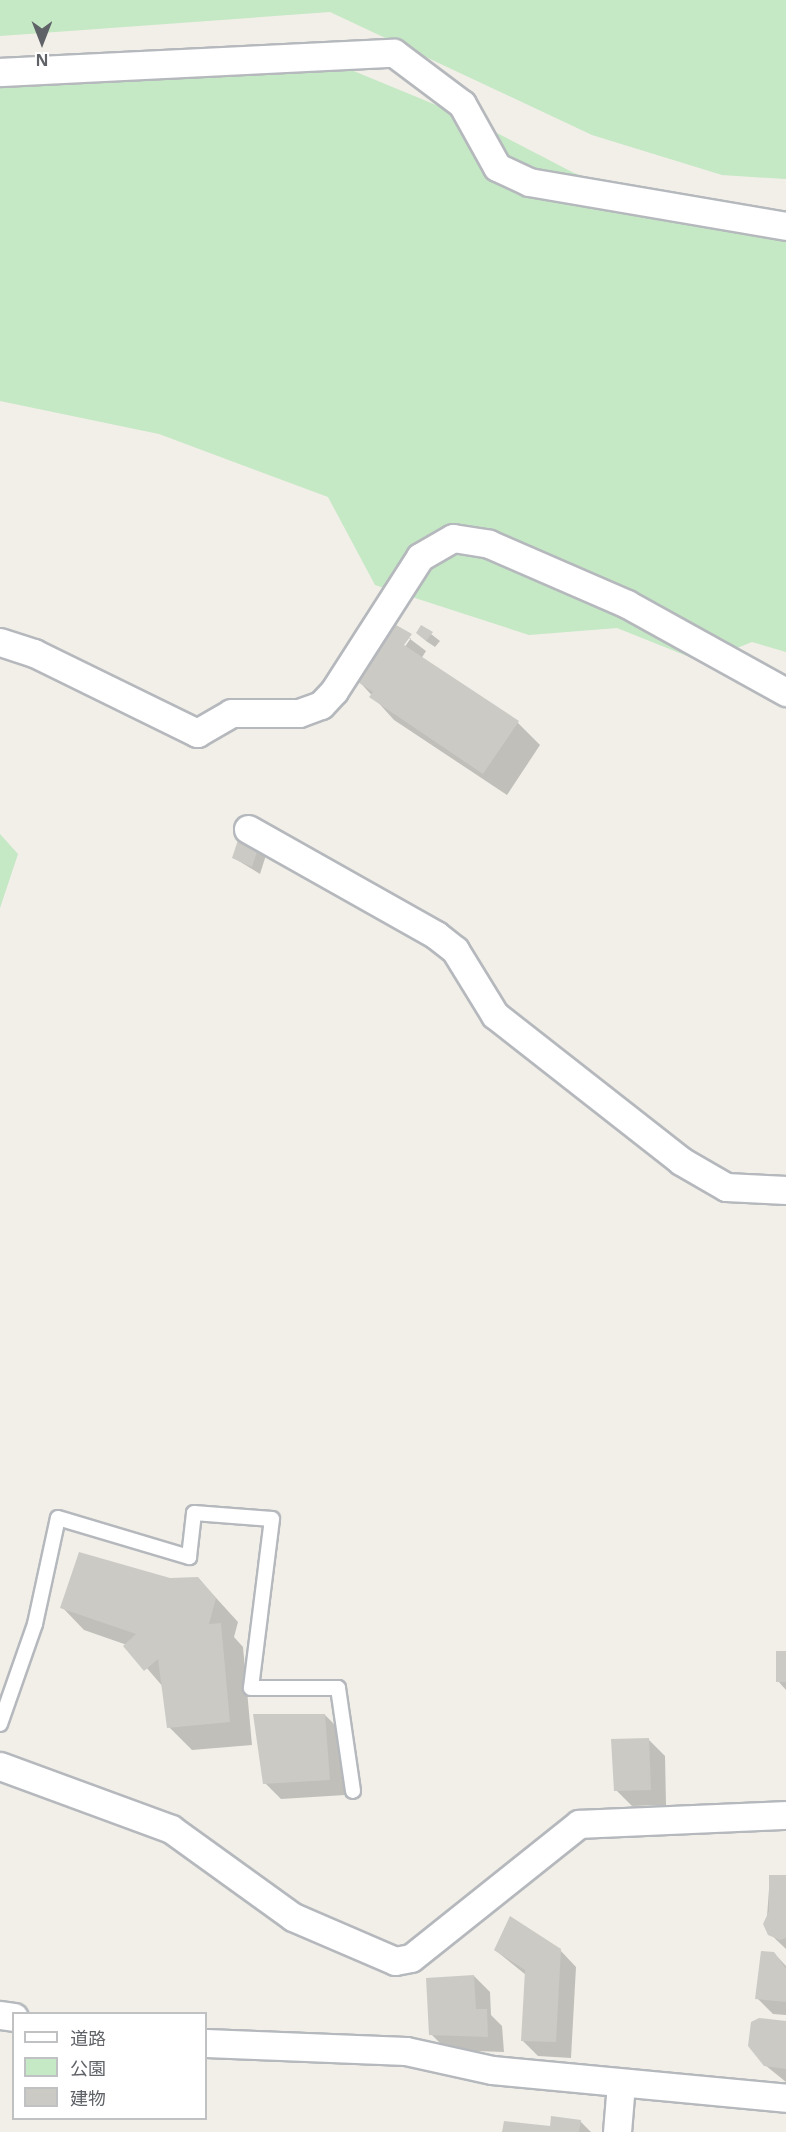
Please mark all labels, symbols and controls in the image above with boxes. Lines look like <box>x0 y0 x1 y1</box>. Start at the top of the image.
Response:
north arrow <box>12 12 72 72</box>
text: N <box>36 49 49 71</box>
legend <box>12 2012 207 2120</box>
text: 道路 <box>70 2026 106 2050</box>
text: 公園 <box>70 2056 106 2080</box>
text: 建物 <box>70 2086 106 2110</box>

